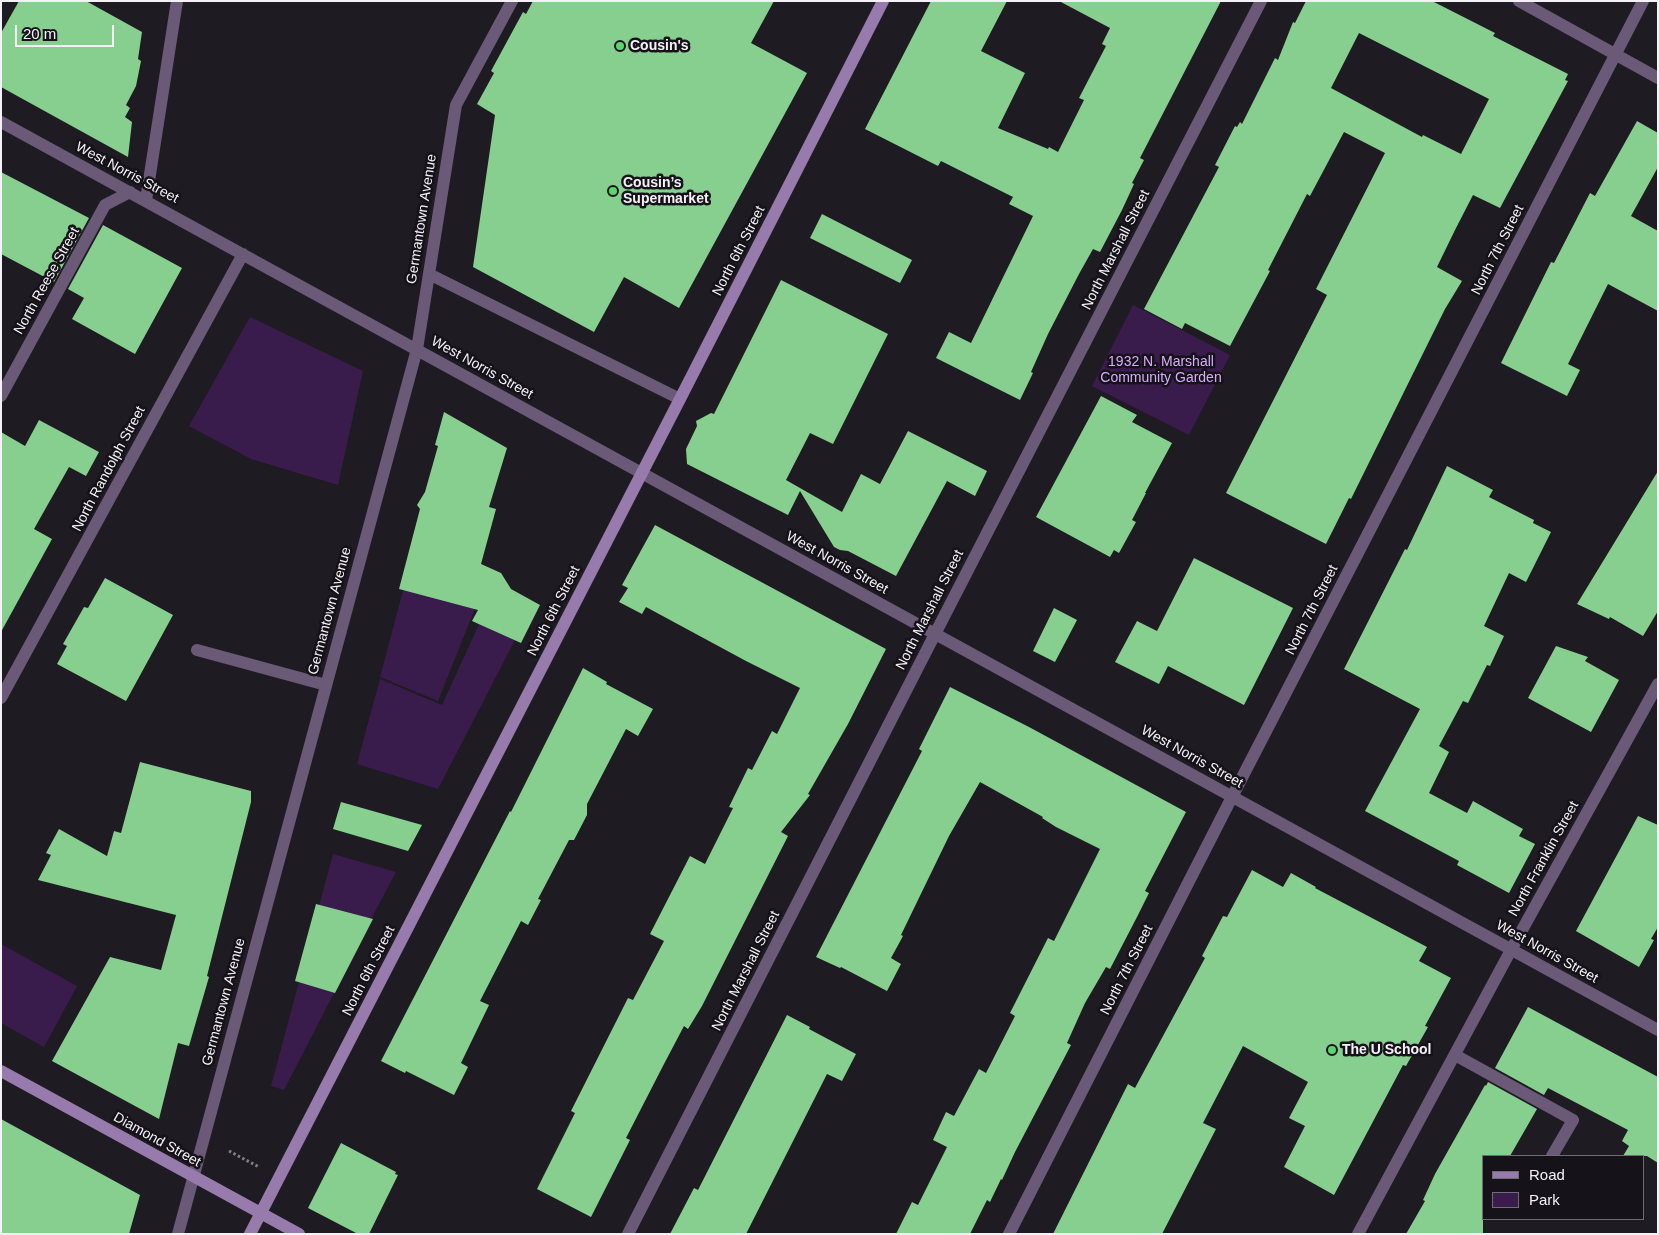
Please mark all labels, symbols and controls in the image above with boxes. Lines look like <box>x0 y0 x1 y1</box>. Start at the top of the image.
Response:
scale bar <box>18 15 116 47</box>
text: 20 m <box>23 25 56 42</box>
place label: Cousin's <box>630 38 689 54</box>
marker: Cousin's <box>614 40 626 52</box>
street label: West Norris Street <box>73 139 181 207</box>
street label: Germantown Avenue <box>403 153 441 285</box>
place label: Cousin’s Supermarket <box>623 175 709 208</box>
marker: Cousin’s Supermarket <box>607 185 619 197</box>
street label: North Marshall Street <box>1078 187 1154 313</box>
street label: North 7th Street <box>1468 202 1528 298</box>
street label: North 6th Street <box>709 203 769 299</box>
street label: North Reese Street <box>11 225 83 337</box>
street label: West Norris Street <box>428 333 536 403</box>
park label: 1932 N. Marshall Community Garden <box>1100 354 1222 387</box>
street label: North Randolph Street <box>69 404 149 534</box>
street label: West Norris Street <box>783 528 891 598</box>
street label: Germantown Avenue <box>305 545 355 677</box>
street label: North Marshall Street <box>892 547 968 673</box>
street label: North 7th Street <box>1282 562 1342 658</box>
street label: North 6th Street <box>524 563 584 659</box>
street label: West Norris Street <box>1138 722 1246 792</box>
street label: North Franklin Street <box>1505 798 1583 920</box>
street label: North Marshall Street <box>708 908 784 1034</box>
street label: West Norris Street <box>1493 917 1601 987</box>
street label: North 7th Street <box>1097 922 1157 1018</box>
street label: North 6th Street <box>339 923 399 1019</box>
street label: Germantown Avenue <box>199 936 249 1068</box>
place label: The U School <box>1342 1042 1431 1058</box>
marker: The U School <box>1326 1044 1338 1056</box>
street label: Diamond Street <box>110 1109 204 1171</box>
legend <box>1482 1155 1644 1220</box>
text: Road <box>1529 1166 1565 1183</box>
text: Park <box>1529 1191 1560 1208</box>

